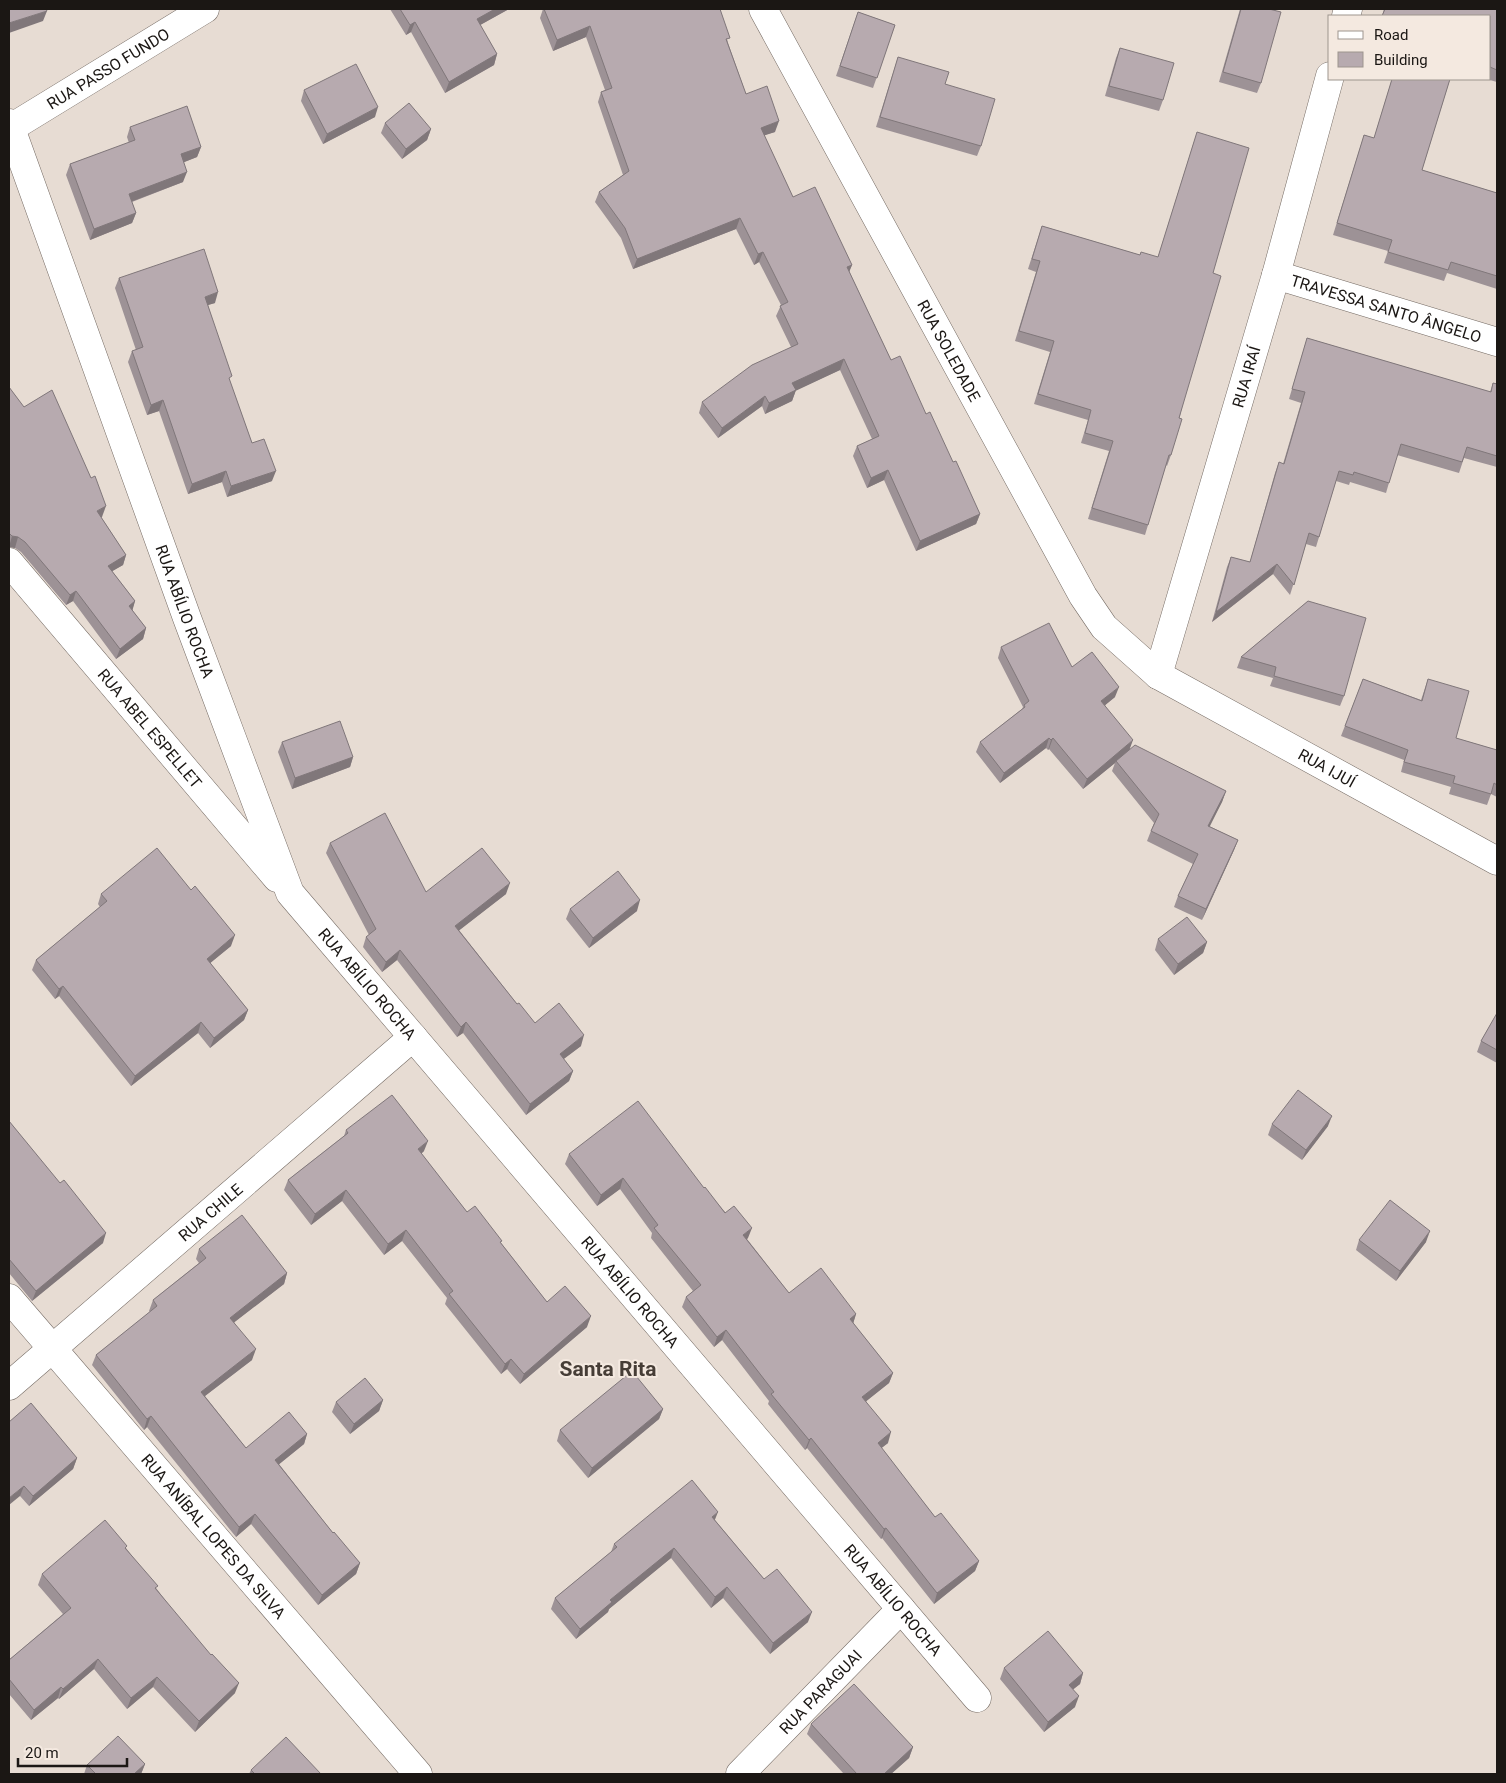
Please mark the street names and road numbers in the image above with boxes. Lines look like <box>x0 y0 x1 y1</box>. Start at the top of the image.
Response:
street label: RUA PASSO FUNDO <box>44 24 173 114</box>
street label: TRAVESSA SANTO ÂNGELO <box>1288 271 1484 347</box>
street label: RUA SOLEDADE <box>913 297 984 405</box>
street label: RUA IRAÍ <box>1228 343 1265 410</box>
street label: RUA ABÍLIO ROCHA <box>151 542 218 681</box>
street label: RUA ABEL ESPELLET <box>94 665 206 792</box>
street label: RUA IJUÍ <box>1295 745 1359 792</box>
street label: RUA ABÍLIO ROCHA <box>314 924 420 1044</box>
street label: RUA CHILE <box>175 1180 246 1245</box>
street label: RUA ABÍLIO ROCHA <box>577 1233 683 1352</box>
street label: RUA ANÍBAL LOPES DA SILVA <box>137 1450 290 1623</box>
street label: RUA ABÍLIO ROCHA <box>840 1541 946 1660</box>
street label: RUA PARAGUAI <box>775 1646 866 1738</box>

